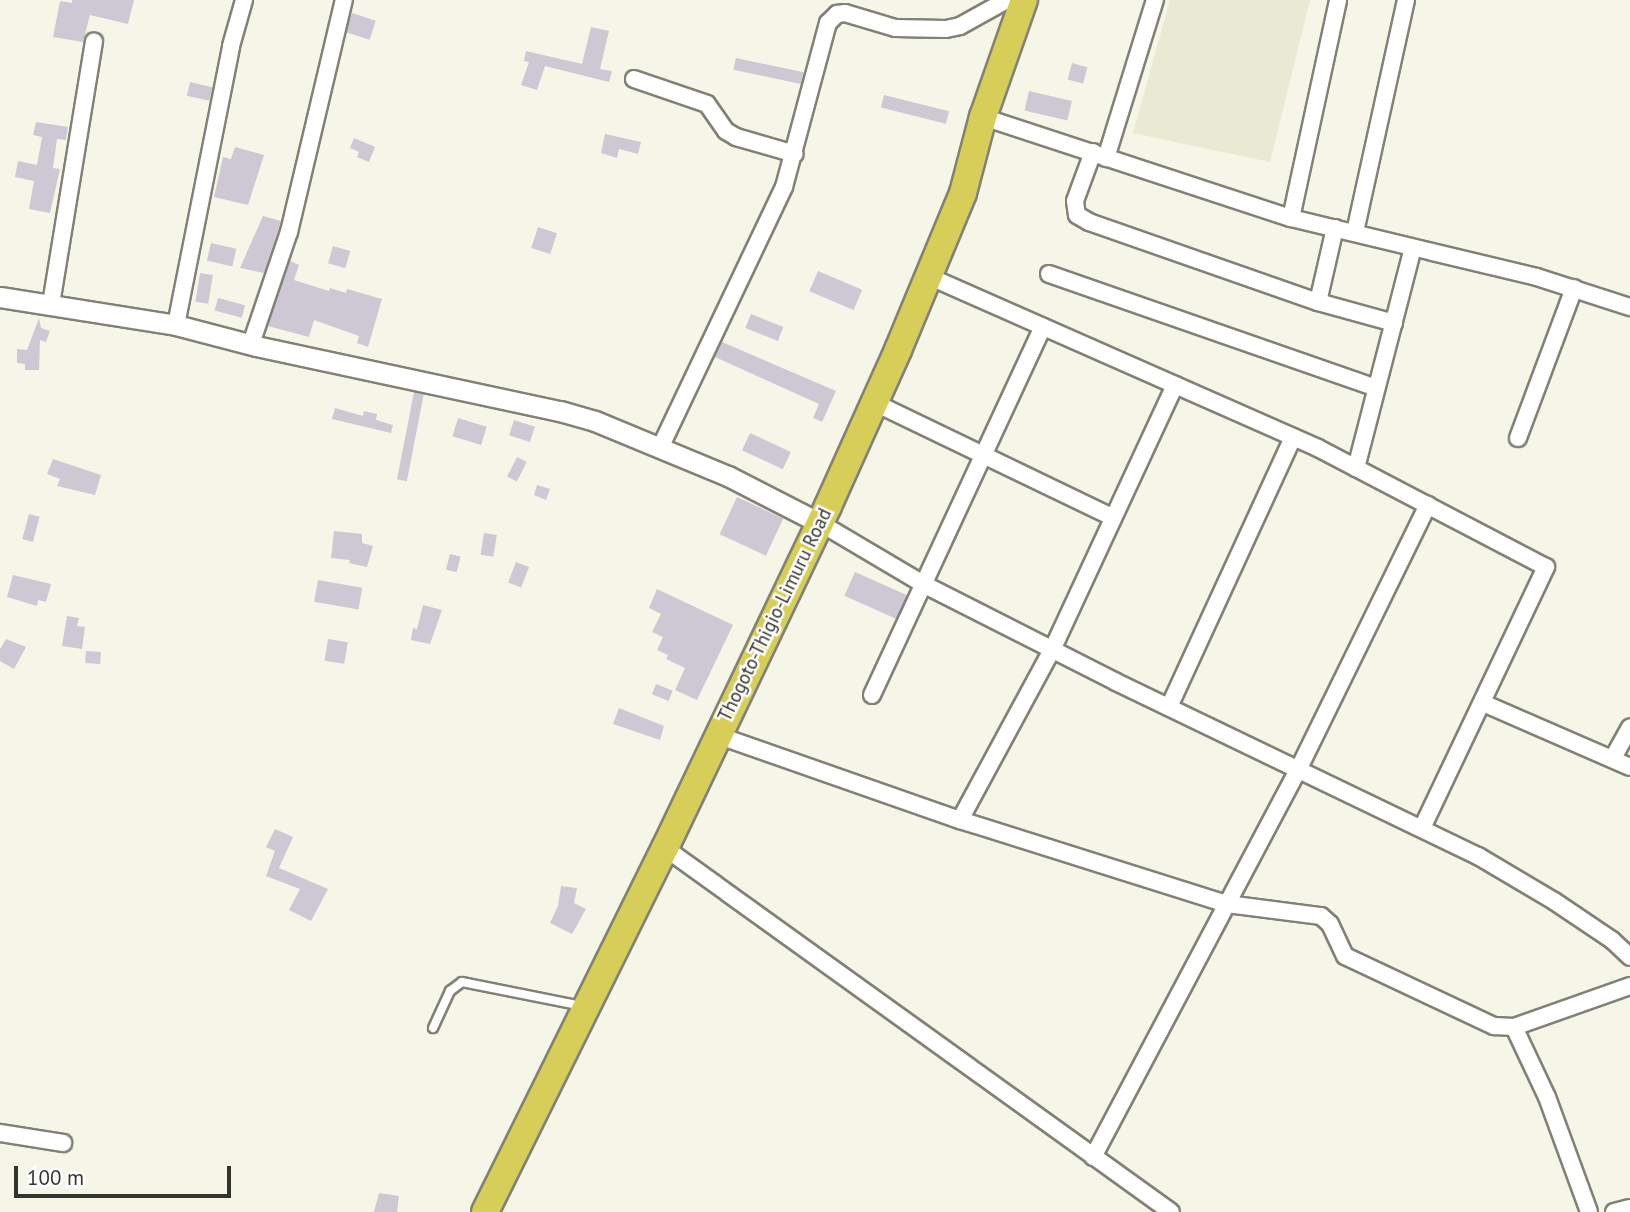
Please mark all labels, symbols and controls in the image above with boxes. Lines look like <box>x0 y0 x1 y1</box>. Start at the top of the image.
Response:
street label: Thogoto-Thigio-Limuru Road <box>713 505 837 725</box>
scale bar <box>18 1152 234 1196</box>
text: 100 m <box>27 1164 84 1191</box>

